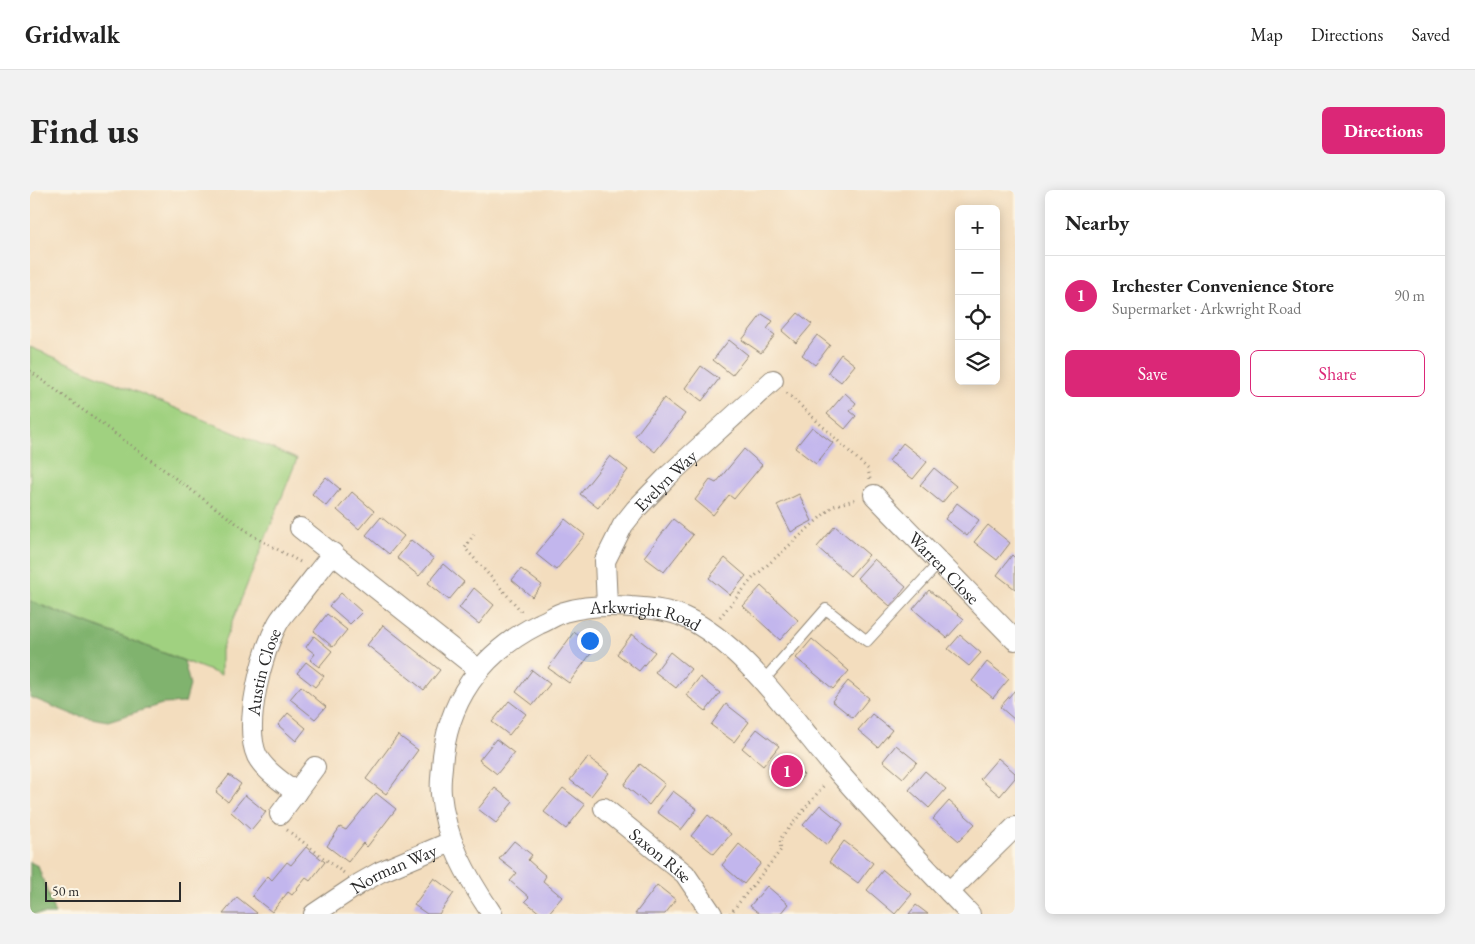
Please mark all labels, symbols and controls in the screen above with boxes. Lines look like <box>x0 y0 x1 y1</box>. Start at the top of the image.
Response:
text: Gridwalk <box>25 19 120 50</box>
text: Map <box>1251 23 1283 46</box>
text: Directions <box>1311 23 1383 46</box>
text: Saved <box>1411 23 1450 46</box>
button: Directions <box>1322 107 1445 154</box>
text: Find us <box>30 108 139 153</box>
map controls <box>955 205 1000 385</box>
button: + <box>955 205 1000 250</box>
text: Nearby <box>1065 209 1129 236</box>
button: − <box>955 250 1000 295</box>
text: Irchester Convenience Store <box>1112 273 1334 298</box>
text: 1 <box>1077 285 1085 306</box>
text: 90 m <box>1394 285 1425 306</box>
button: locate <box>955 295 1000 340</box>
text: Supermarket · Arkwright Road <box>1112 298 1301 319</box>
button: layers <box>955 340 1000 385</box>
button: Save <box>1065 350 1240 397</box>
button: Share <box>1250 350 1425 397</box>
street label: Evelyn Way <box>629 444 701 516</box>
street label: Warren Close <box>904 526 985 609</box>
street label: Arkwright Road <box>588 595 706 636</box>
street label: Austin Close <box>241 624 285 718</box>
your location <box>577 628 603 654</box>
pin: 1 <box>771 752 803 790</box>
street label: Saxon Rise <box>625 822 698 886</box>
street label: Norman Way <box>345 838 440 898</box>
scale bar <box>45 879 181 902</box>
text: 50 m <box>52 882 79 900</box>

